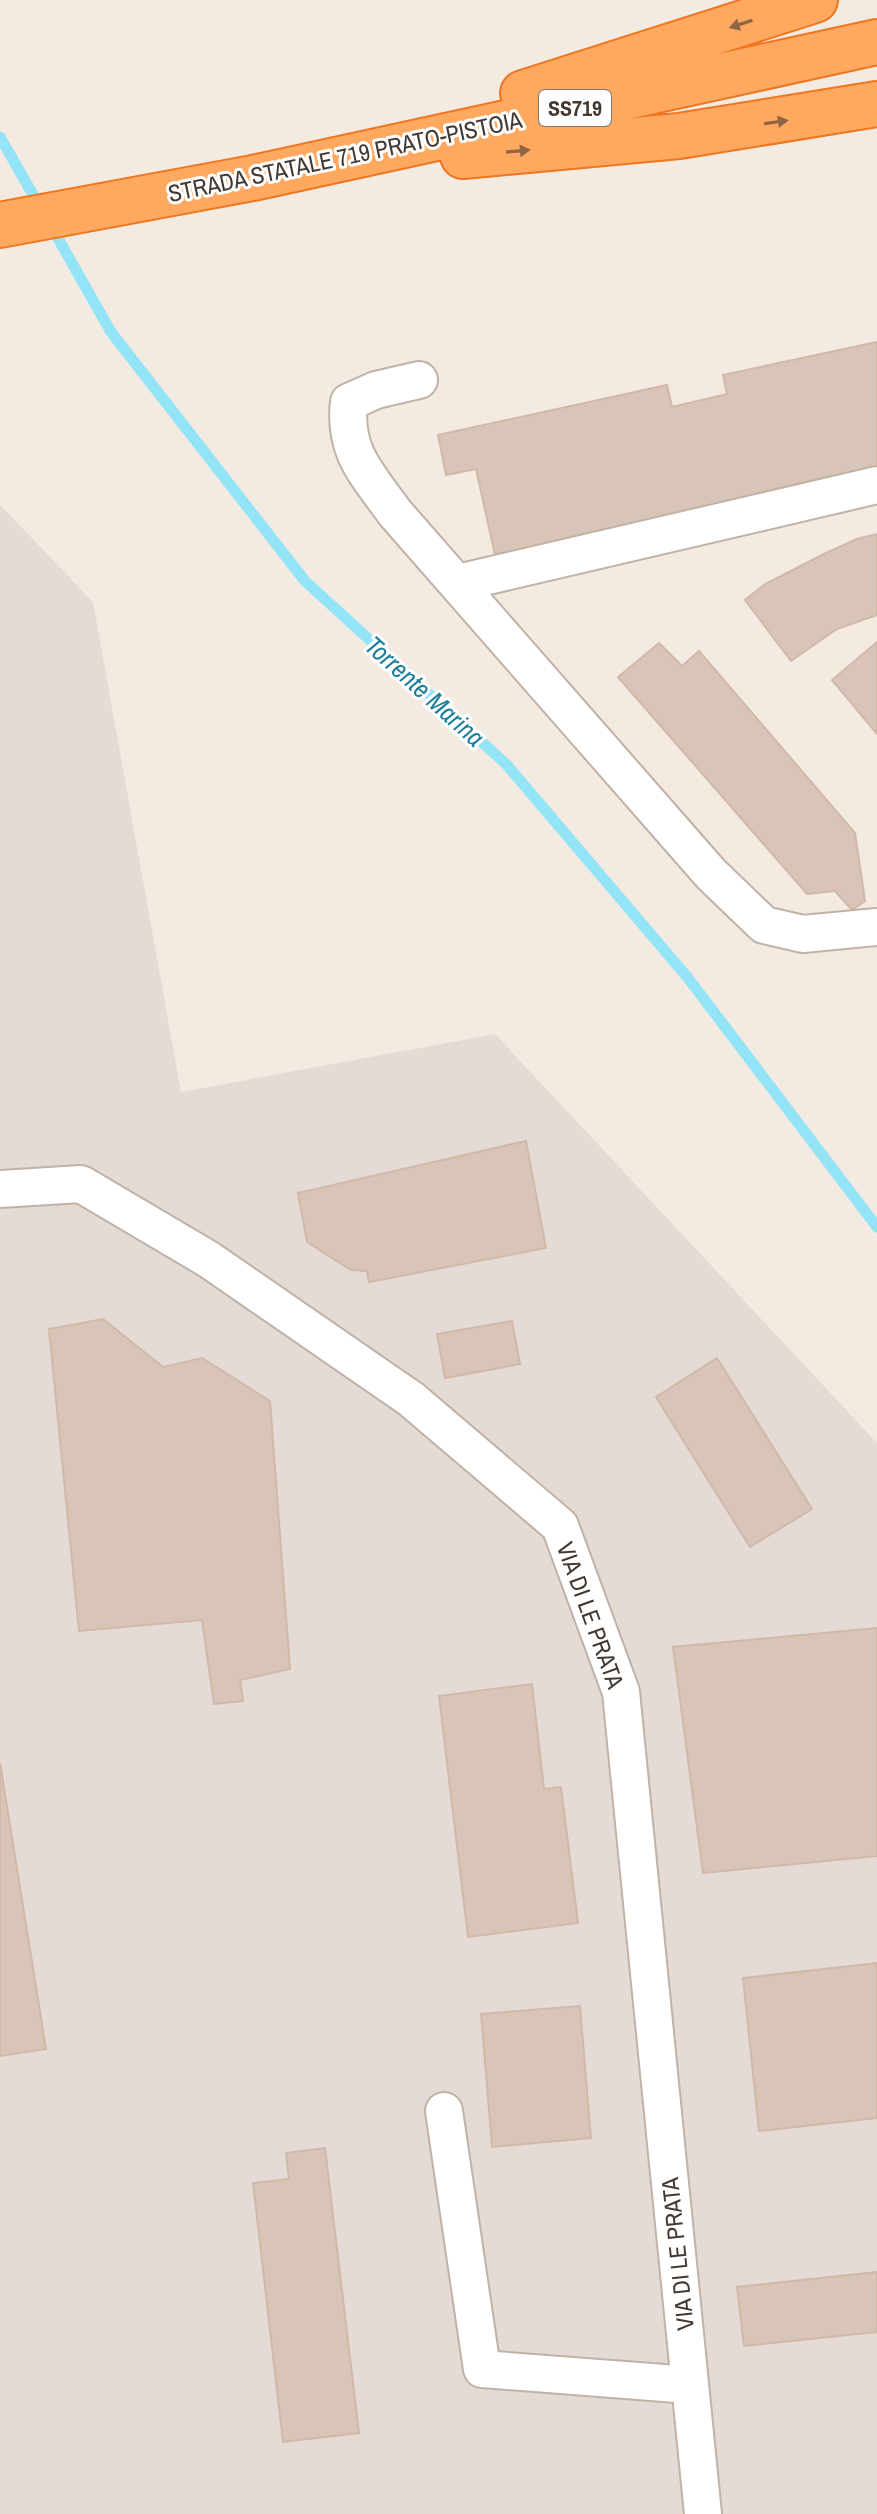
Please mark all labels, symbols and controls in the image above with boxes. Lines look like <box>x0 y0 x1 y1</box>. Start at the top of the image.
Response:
one-way arrow <box>728 18 752 30</box>
road number: SS719 <box>539 90 611 126</box>
street label: STRADA STATALE 719 PRATO-PISTOIA <box>165 103 526 209</box>
one-way arrow <box>764 115 789 128</box>
one-way arrow <box>506 144 531 157</box>
water label: Torrente Marina <box>358 628 493 754</box>
street label: VIA DI LE PRATA <box>550 1537 633 1693</box>
street label: VIA DI LE PRATA <box>653 2175 701 2332</box>

